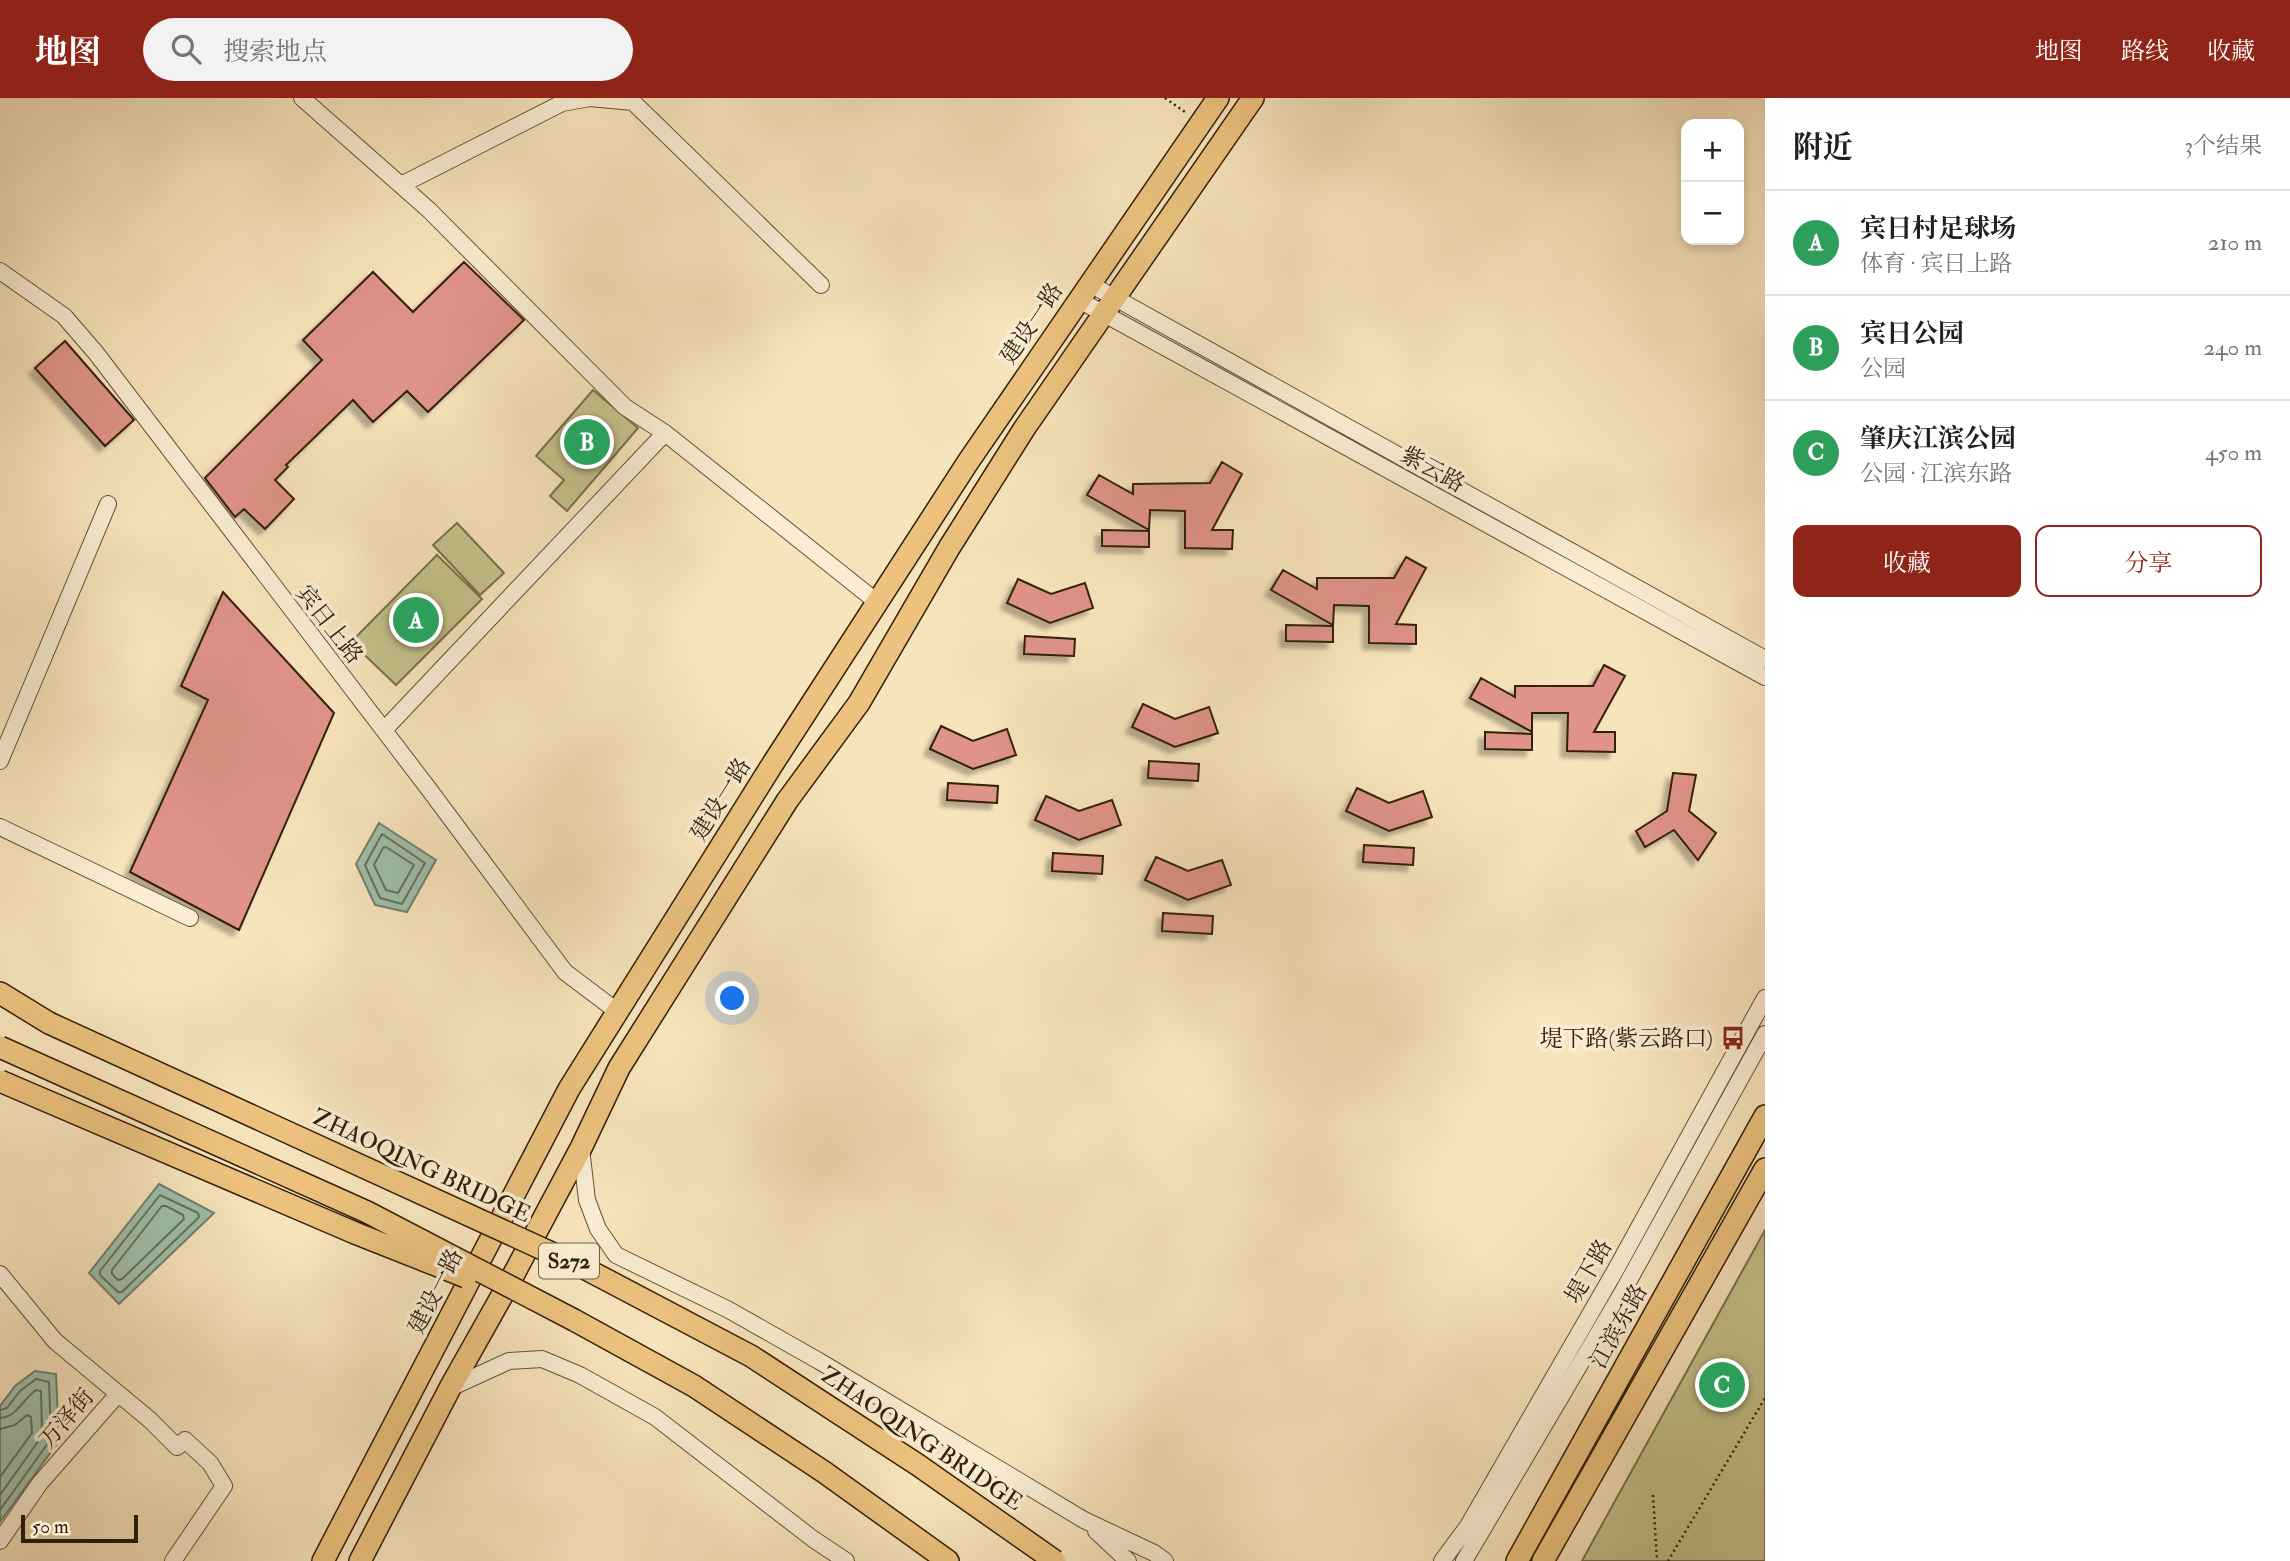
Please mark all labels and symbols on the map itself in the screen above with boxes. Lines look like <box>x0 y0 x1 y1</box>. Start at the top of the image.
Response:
street label: 建设一路 <box>994 277 1069 370</box>
pin: B <box>564 416 610 468</box>
street label: 紫云路 <box>1396 440 1470 499</box>
street label: 宾日上路 <box>290 579 369 669</box>
pin: A <box>393 594 439 646</box>
street label: 建设一路 <box>684 753 757 846</box>
your location <box>715 981 749 1015</box>
place label: 堤下路(紫云路口) <box>1539 1024 1713 1053</box>
bus stop icon: 堤下路(紫云路口) <box>1719 1024 1747 1052</box>
street label: ZHAOQING BRIDGE <box>308 1102 535 1229</box>
street label: 堤下路 <box>1559 1234 1618 1308</box>
street label: 建设一路 <box>402 1244 469 1339</box>
road number: S272 <box>539 1244 599 1278</box>
street label: 江滨东路 <box>1583 1279 1653 1374</box>
pin: C <box>1699 1359 1745 1411</box>
street label: ZHAOQING BRIDGE <box>815 1360 1028 1517</box>
street label: 万泽街 <box>33 1383 100 1454</box>
scale bar <box>21 1512 138 1544</box>

